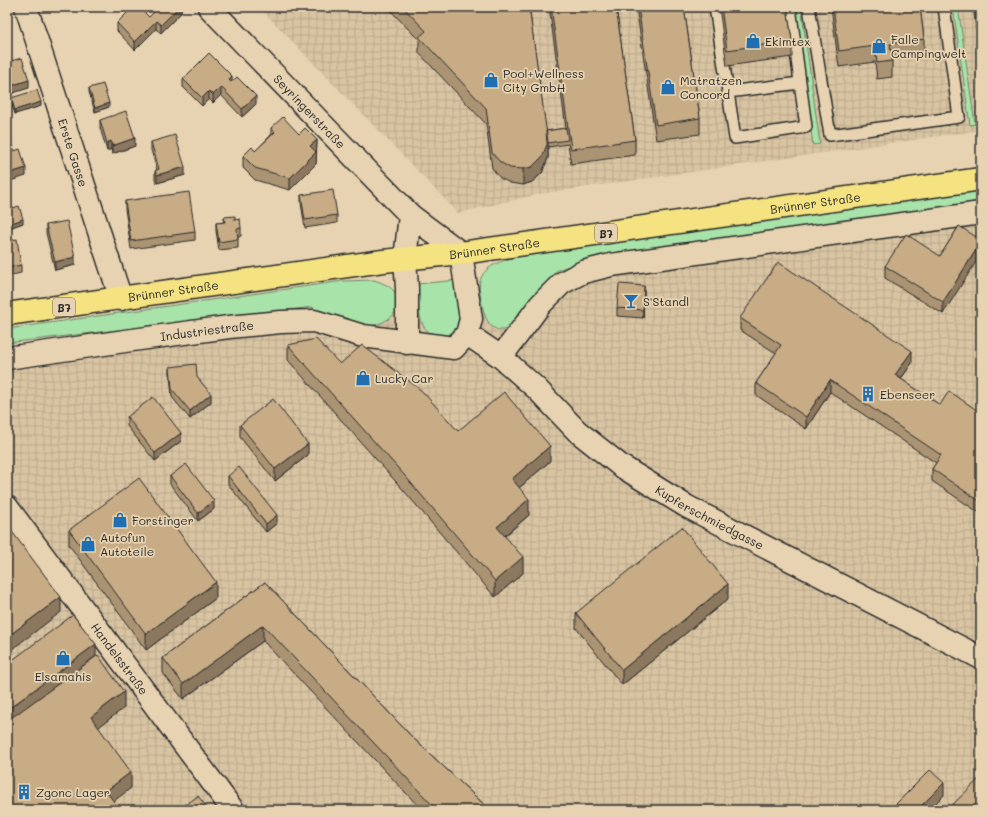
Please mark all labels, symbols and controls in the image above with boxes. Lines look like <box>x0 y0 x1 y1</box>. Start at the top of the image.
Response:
place label: Falle Campingwelt <box>891 31 966 61</box>
shop icon: Ekimtex <box>744 32 762 50</box>
place label: Ekimtex <box>765 33 810 49</box>
shop icon: Falle Campingwelt <box>870 37 888 55</box>
place label: Pool+Wellness City GmbH <box>503 65 584 95</box>
street label: Seyringerstraße <box>270 71 349 152</box>
shop icon: Pool+Wellness City GmbH <box>482 71 500 89</box>
place label: Matratzen Concord <box>680 72 742 102</box>
shop icon: Matratzen Concord <box>659 78 677 96</box>
street label: Erste Gasse <box>55 116 92 189</box>
street label: Brünner Straße <box>769 188 862 217</box>
road number: B7 <box>595 224 617 242</box>
street label: Brünner Straße <box>448 234 541 262</box>
street label: Brünner Straße <box>127 276 220 305</box>
bar icon: S'Standl <box>622 292 640 310</box>
place label: S'Standl <box>643 293 689 309</box>
road number: B7 <box>53 298 75 316</box>
street label: Industriestraße <box>159 317 255 344</box>
shop icon: Lucky Car <box>354 369 372 387</box>
place label: Lucky Car <box>375 370 433 386</box>
building icon: Ebenseer <box>859 385 877 403</box>
place label: Ebenseer <box>880 386 935 402</box>
street label: Kupferschmiedgasse <box>653 481 767 553</box>
shop icon: Forstinger <box>111 511 129 529</box>
place label: Forstinger <box>132 512 194 528</box>
place label: Autofun Autoteile <box>100 529 154 559</box>
shop icon: Autofun Autoteile <box>79 535 97 553</box>
street label: Handelsstraße <box>88 619 152 698</box>
shop icon: Elsamahis <box>54 649 72 667</box>
place label: Elsamahis <box>35 668 91 684</box>
building icon: Zgonc Lager <box>15 783 33 801</box>
place label: Zgonc Lager <box>36 784 110 800</box>

